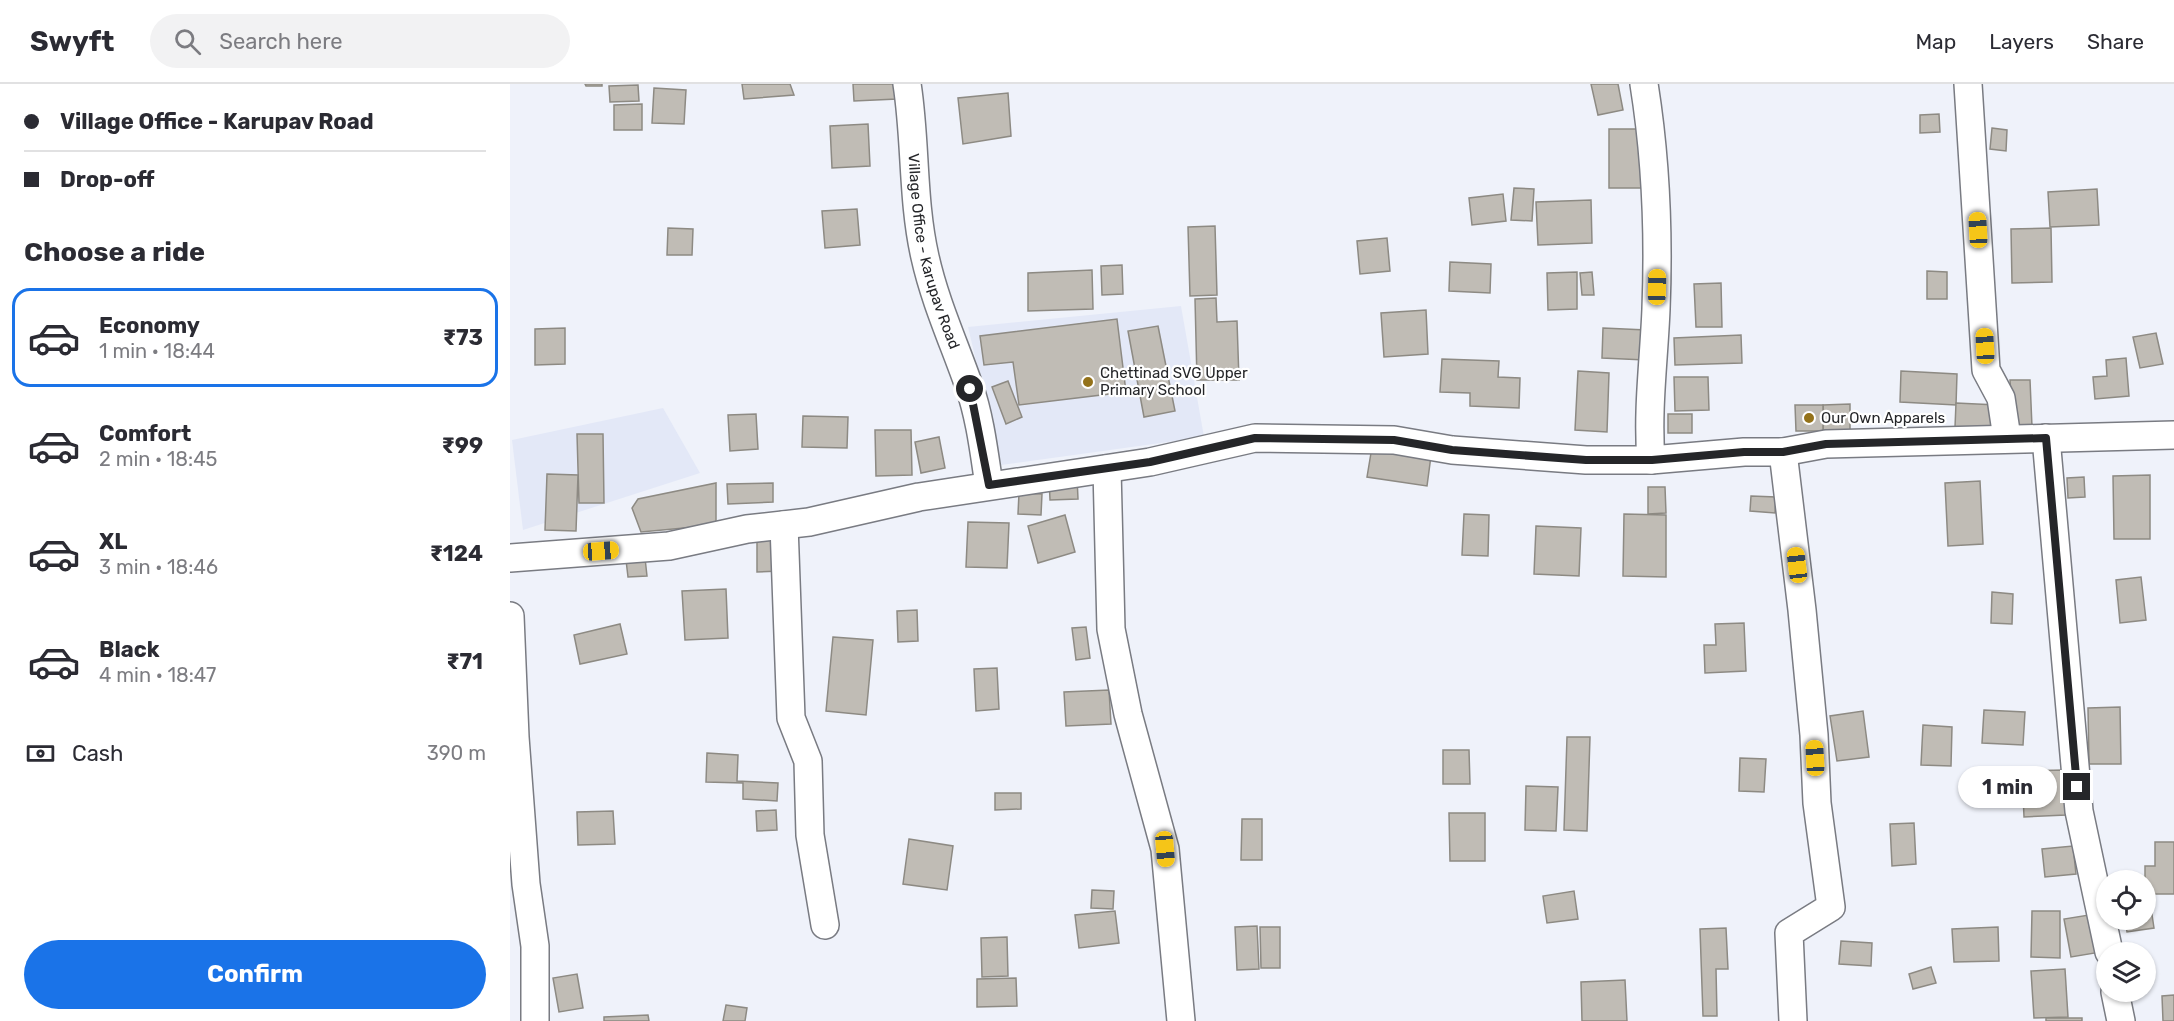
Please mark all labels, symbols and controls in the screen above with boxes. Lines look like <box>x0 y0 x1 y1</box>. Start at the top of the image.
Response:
search box <box>150 14 570 68</box>
text: Swyft <box>30 25 114 58</box>
icon: search <box>171 25 204 58</box>
text: Search here <box>219 28 343 55</box>
text: Map <box>1915 29 1956 54</box>
text: Layers <box>1989 29 2054 54</box>
text: Share <box>2087 29 2144 54</box>
text: Village Office - Karupav Road <box>60 108 374 135</box>
street label: Village Office - Karupav Road <box>905 153 963 352</box>
text: Drop-off <box>60 166 155 193</box>
car <box>1968 212 1988 248</box>
text: Choose a ride <box>24 236 205 268</box>
car <box>1648 269 1666 305</box>
icon: car <box>27 311 81 365</box>
text: Economy <box>99 312 200 339</box>
text: ₹73 <box>443 324 483 351</box>
car <box>1975 328 1995 364</box>
text: 1 min · 18:44 <box>99 339 215 363</box>
place label: Chettinad SVG Upper Primary School <box>1100 364 1248 399</box>
route start <box>956 375 983 402</box>
marker: Chettinad SVG Upper Primary School <box>1081 375 1095 389</box>
place label: Our Own Apparels <box>1821 409 1946 427</box>
marker: Our Own Apparels <box>1802 411 1816 425</box>
icon: car <box>27 419 81 473</box>
text: Comfort <box>99 420 191 447</box>
text: ₹99 <box>442 432 483 459</box>
text: 2 min · 18:45 <box>99 447 217 471</box>
icon: car <box>27 527 81 581</box>
text: XL <box>99 528 127 555</box>
text: ₹124 <box>430 540 483 567</box>
car <box>582 541 620 561</box>
car <box>1786 546 1808 584</box>
text: 3 min · 18:46 <box>99 555 218 579</box>
icon: car <box>27 635 81 689</box>
text: Black <box>99 636 160 663</box>
text: ₹71 <box>446 648 483 675</box>
text: 4 min · 18:47 <box>99 663 216 687</box>
icon: cash <box>24 737 57 770</box>
text: Cash <box>72 740 123 767</box>
car <box>1805 740 1825 776</box>
text: 390 m <box>427 741 486 765</box>
callout: 1 min <box>1957 766 2056 808</box>
route end <box>2063 773 2090 800</box>
text: 1 min <box>1982 775 2033 799</box>
car <box>1154 830 1176 868</box>
map controls <box>2096 870 2156 1002</box>
button: locate <box>2096 870 2156 930</box>
button: Confirm <box>24 940 486 1009</box>
button: layers <box>2096 942 2156 1002</box>

